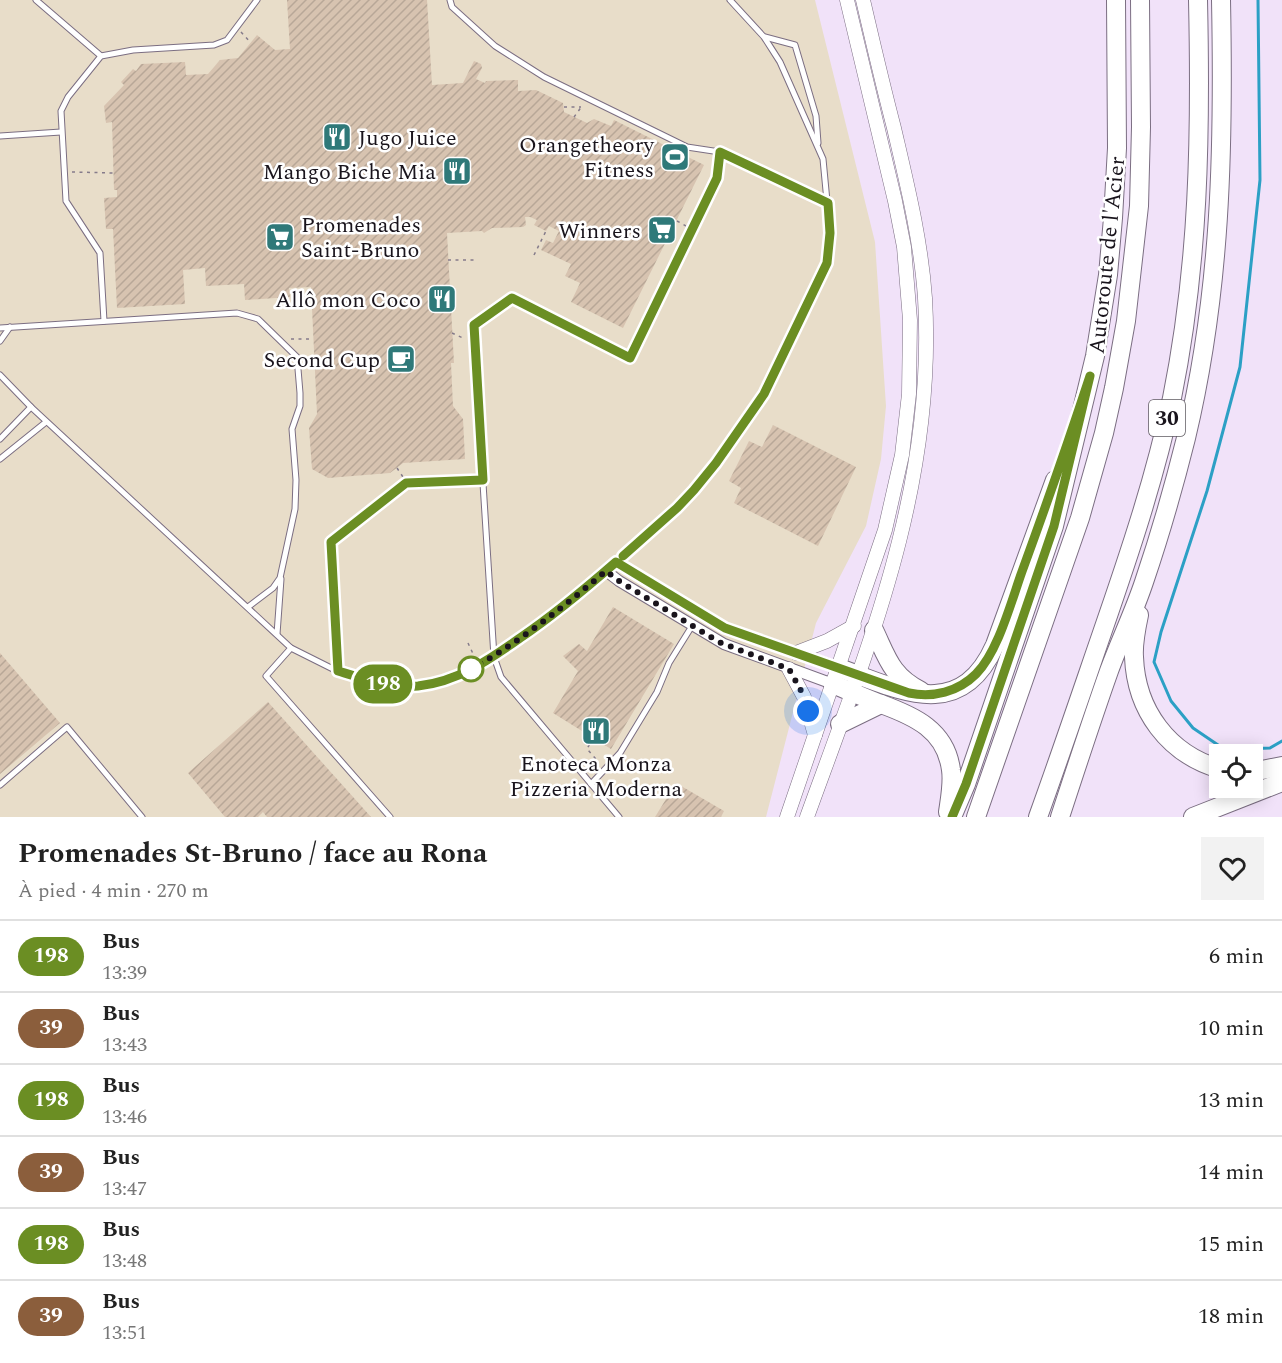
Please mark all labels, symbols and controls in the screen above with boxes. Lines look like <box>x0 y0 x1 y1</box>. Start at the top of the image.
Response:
restaurant icon: Jugo Juice <box>321 121 353 153</box>
place label: Jugo Juice <box>358 122 457 155</box>
place label: Orangetheory Fitness <box>519 129 655 187</box>
sports icon: Orangetheory Fitness <box>659 141 691 173</box>
restaurant icon: Mango Biche Mia <box>441 155 473 187</box>
street label: Autoroute de l'Acier <box>1081 155 1134 355</box>
place label: Mango Biche Mia <box>263 156 436 189</box>
place label: Promenades Saint-Bruno <box>301 209 421 267</box>
supermarket icon: Winners <box>646 214 678 246</box>
place label: Winners <box>558 215 641 248</box>
supermarket icon: Promenades Saint-Bruno <box>264 221 296 253</box>
restaurant icon: Allô mon Coco <box>426 283 458 315</box>
place label: Allô mon Coco <box>275 284 421 317</box>
cafe icon: Second Cup <box>385 343 417 375</box>
place label: Second Cup <box>263 344 380 377</box>
road number: 30 <box>1149 400 1185 436</box>
unlabelled marker <box>458 656 484 682</box>
line badge: 198 <box>348 664 418 704</box>
text: 198 <box>365 668 401 700</box>
your location <box>793 696 823 726</box>
restaurant icon: Enoteca Monza Pizzeria Moderna <box>580 715 612 747</box>
map controls <box>1209 744 1263 798</box>
button: locate <box>1209 744 1263 798</box>
place label: Enoteca Monza Pizzeria Moderna <box>510 748 683 806</box>
text: Promenades St-Bruno / face au Rona <box>18 832 488 875</box>
button: heart <box>1201 837 1264 900</box>
text: À pied · 4 min · 270 m <box>18 876 209 906</box>
text: Bus <box>102 925 140 958</box>
text: 198 <box>33 940 69 972</box>
text: 6 min <box>1209 940 1264 973</box>
text: 13:39 <box>102 958 147 988</box>
text: Bus <box>102 997 140 1030</box>
text: 39 <box>39 1012 63 1044</box>
text: 10 min <box>1198 1012 1264 1045</box>
text: 13:43 <box>102 1030 147 1060</box>
text: Bus <box>102 1069 140 1102</box>
text: 198 <box>33 1084 69 1116</box>
text: 13 min <box>1198 1084 1264 1117</box>
text: 13:46 <box>102 1102 147 1132</box>
text: Bus <box>102 1141 140 1174</box>
text: 39 <box>39 1156 63 1188</box>
text: 14 min <box>1198 1156 1264 1189</box>
text: 13:47 <box>102 1174 147 1204</box>
text: Bus <box>102 1213 140 1246</box>
text: 198 <box>33 1228 69 1260</box>
text: 15 min <box>1198 1228 1264 1261</box>
text: 13:48 <box>102 1246 147 1276</box>
text: Bus <box>102 1285 140 1318</box>
text: 39 <box>39 1300 63 1332</box>
text: 18 min <box>1198 1300 1264 1333</box>
text: 13:51 <box>102 1318 147 1348</box>

